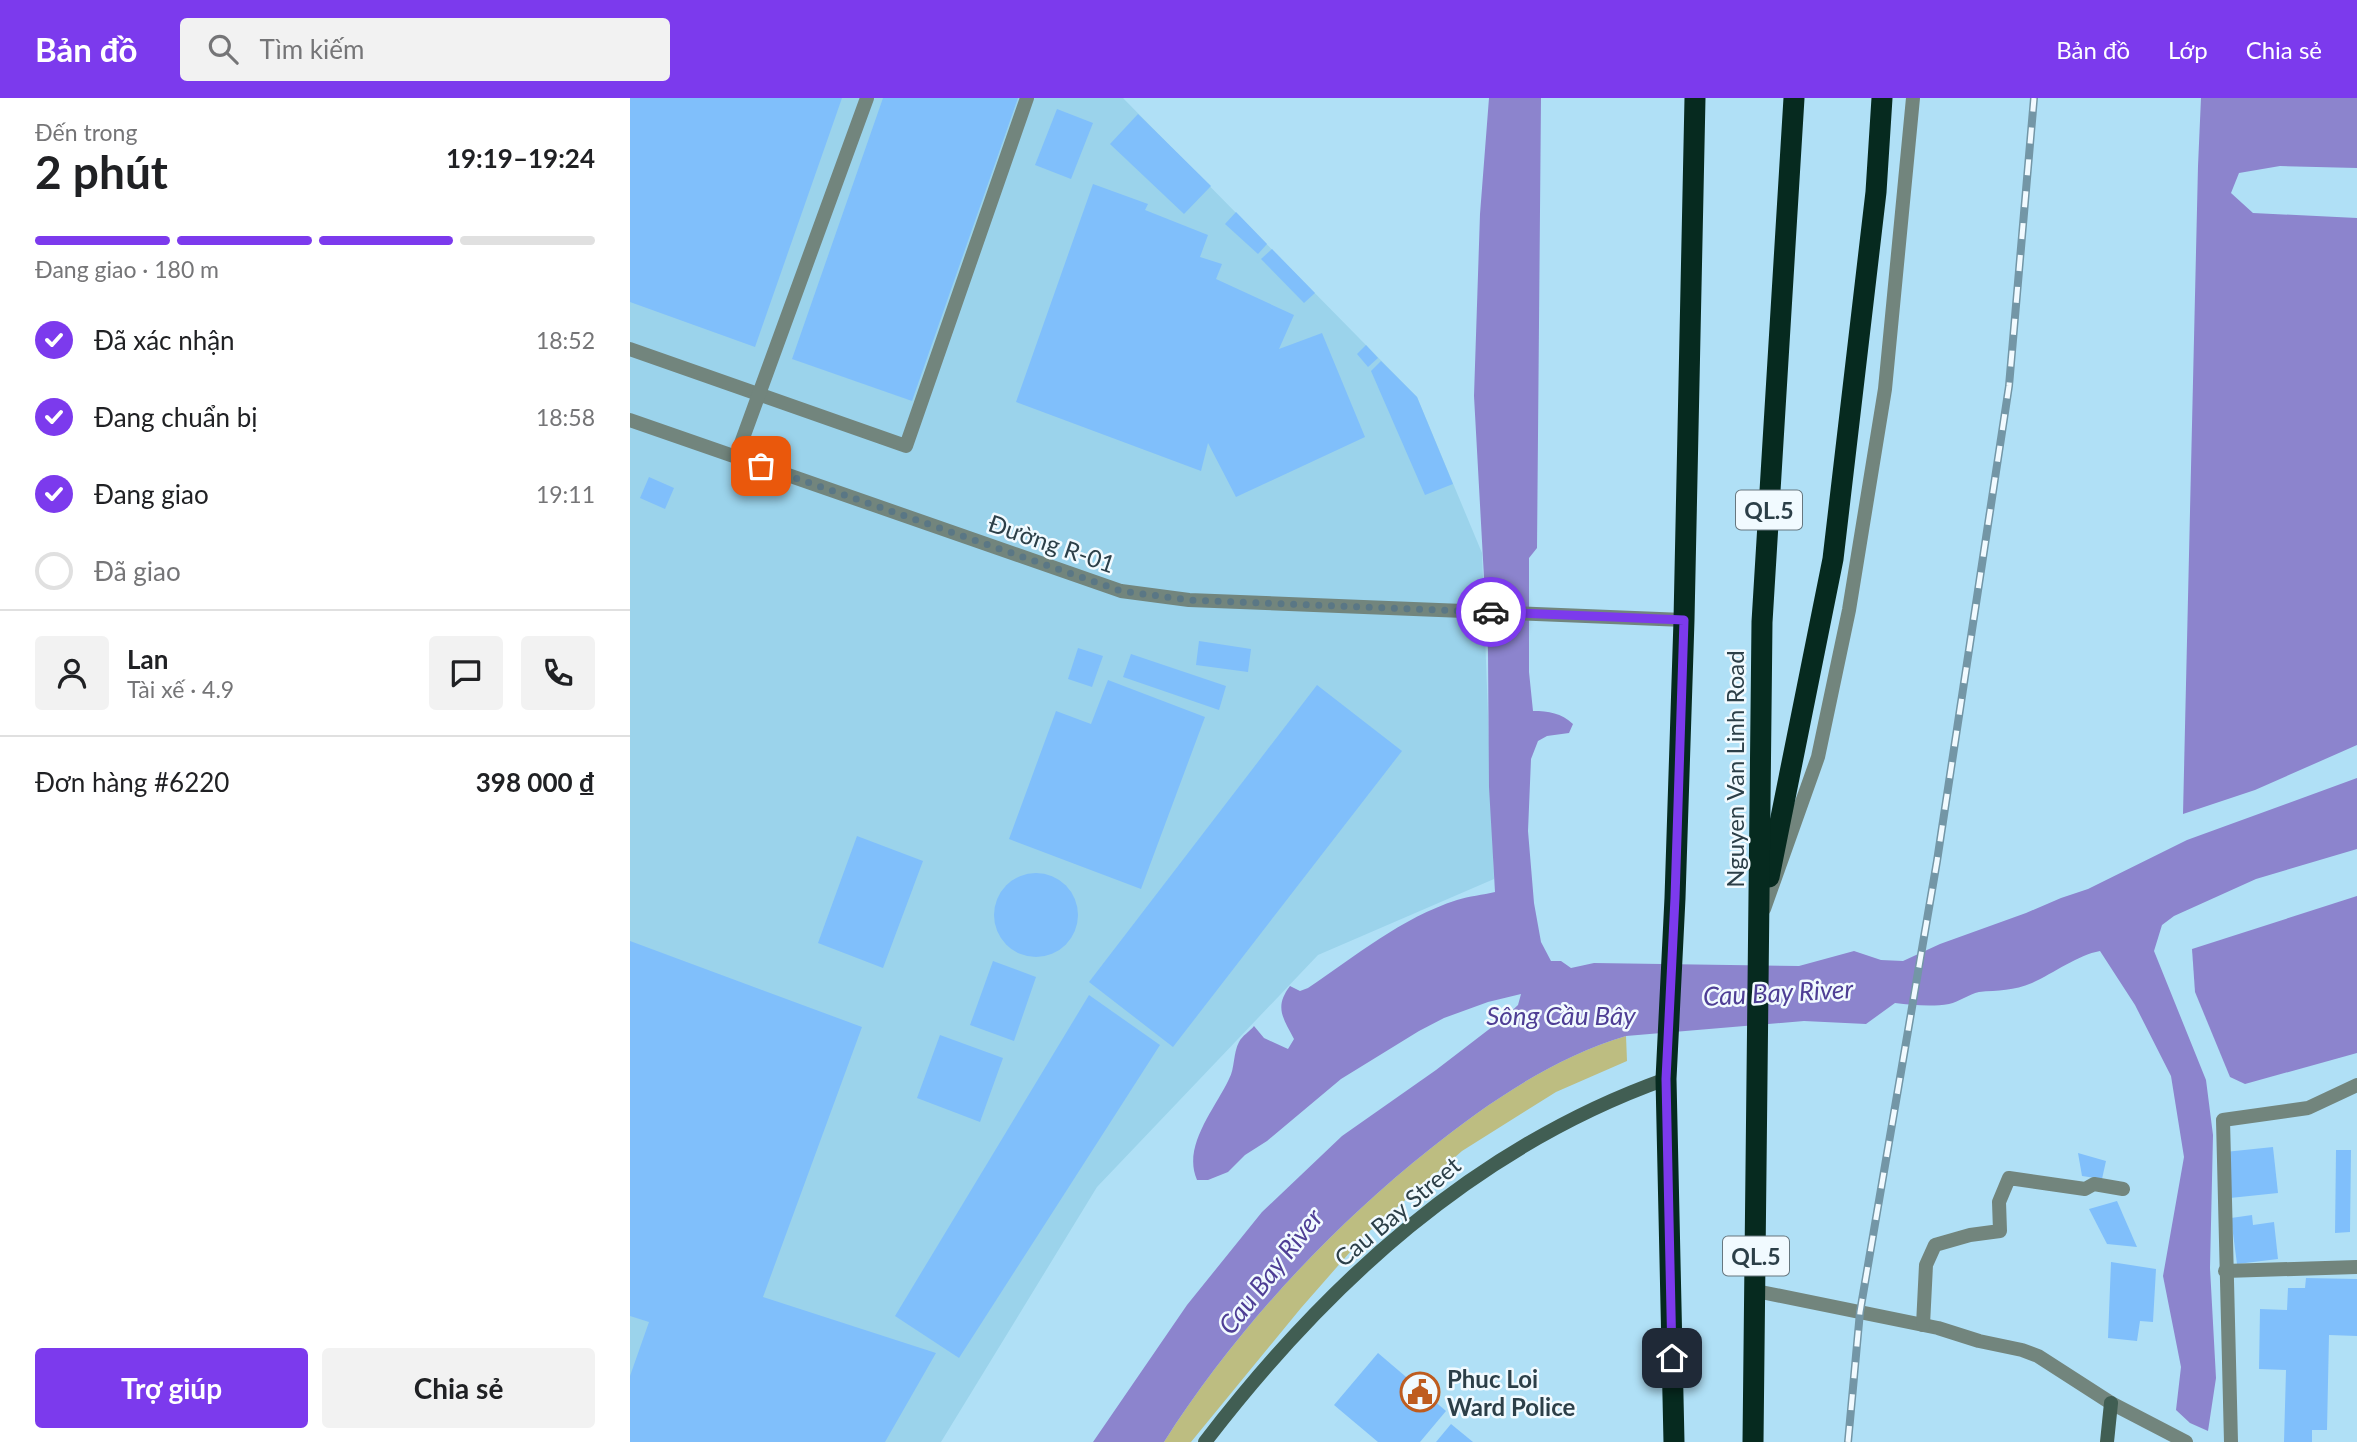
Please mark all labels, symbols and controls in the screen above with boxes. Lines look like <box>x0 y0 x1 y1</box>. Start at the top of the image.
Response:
search box <box>180 18 670 81</box>
text: Bản đồ <box>35 29 138 69</box>
icon: search <box>204 30 242 68</box>
text: Tìm kiếm <box>260 33 364 65</box>
text: Bản đồ <box>2056 35 2130 64</box>
text: Lớp <box>2168 35 2208 64</box>
text: Chia sẻ <box>2246 35 2322 64</box>
text: Đến trong <box>35 118 137 146</box>
text: 19:19–19:24 <box>446 142 595 174</box>
text: 2 phút <box>35 144 168 199</box>
text: Đang giao · 180 m <box>35 255 219 283</box>
icon: check <box>35 321 73 359</box>
text: Đã xác nhận <box>94 324 235 356</box>
text: 18:52 <box>536 326 595 354</box>
icon: check <box>35 398 73 436</box>
text: Đang chuẩn bị <box>94 401 258 433</box>
text: 18:58 <box>536 403 595 431</box>
pin <box>731 436 791 496</box>
icon: bag <box>742 447 780 485</box>
icon: check <box>35 475 73 513</box>
text: Đang giao <box>94 478 209 510</box>
text: 19:11 <box>536 480 595 508</box>
road number: QL.5 <box>1736 490 1802 530</box>
street label: Đường R-01 <box>985 508 1119 578</box>
text: Đã giao <box>94 555 181 587</box>
courier <box>1456 577 1526 647</box>
icon: car <box>1472 593 1510 631</box>
button: person <box>35 636 109 710</box>
button: chat <box>429 636 503 710</box>
button: phone <box>521 636 595 710</box>
text: Lan <box>127 643 168 675</box>
street label: Nguyen Van Linh Road <box>1720 650 1749 888</box>
text: Tài xế · 4.9 <box>127 675 234 703</box>
text: Đơn hàng #6220 <box>35 766 229 798</box>
text: 398 000 ₫ <box>476 766 595 798</box>
water label: Cau Bay River <box>1702 972 1855 1012</box>
water label: Sông Cầu Bây <box>1486 999 1636 1031</box>
street label: Cau Bay Street <box>1328 1150 1466 1272</box>
water label: Cau Bay River <box>1211 1201 1330 1340</box>
road number: QL.5 <box>1723 1236 1789 1275</box>
pin <box>1642 1328 1702 1388</box>
icon: home <box>1653 1339 1691 1377</box>
button: Trợ giúp <box>35 1348 308 1428</box>
button: Chia sẻ <box>322 1348 595 1428</box>
place label: Phuc Loi Ward Police <box>1447 1364 1576 1421</box>
public building icon: Phuc Loi Ward Police <box>1399 1371 1441 1413</box>

